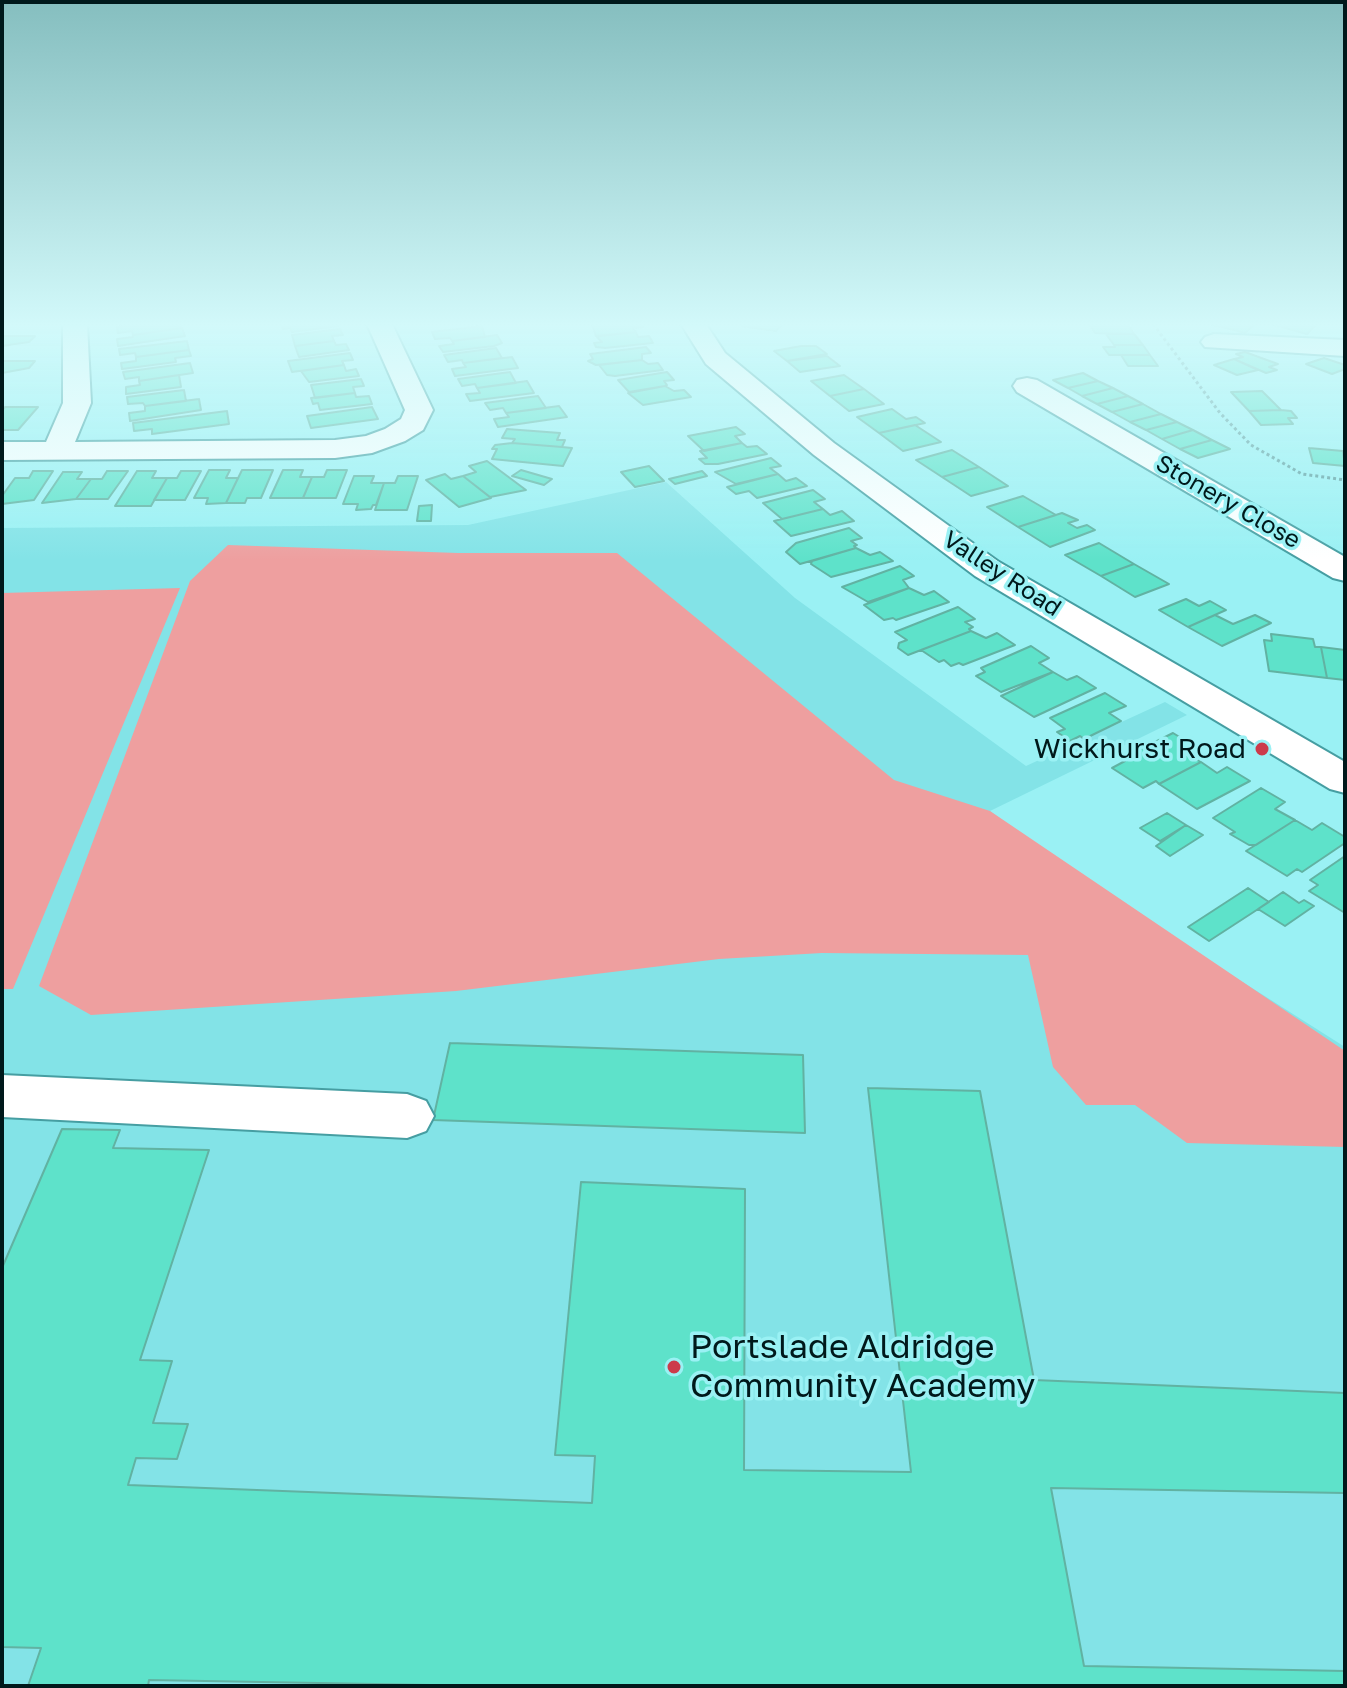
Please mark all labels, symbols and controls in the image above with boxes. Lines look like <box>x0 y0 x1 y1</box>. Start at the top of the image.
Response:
street label: Stonery Close <box>1151 449 1305 555</box>
street label: Valley Road <box>938 525 1066 623</box>
place label: Wickhurst Road <box>1034 732 1246 766</box>
marker: Wickhurst Road <box>1253 740 1271 758</box>
place label: Portslade Aldridge Community Academy <box>690 1327 1035 1406</box>
marker: Portslade Aldridge Community Academy <box>665 1358 683 1376</box>

